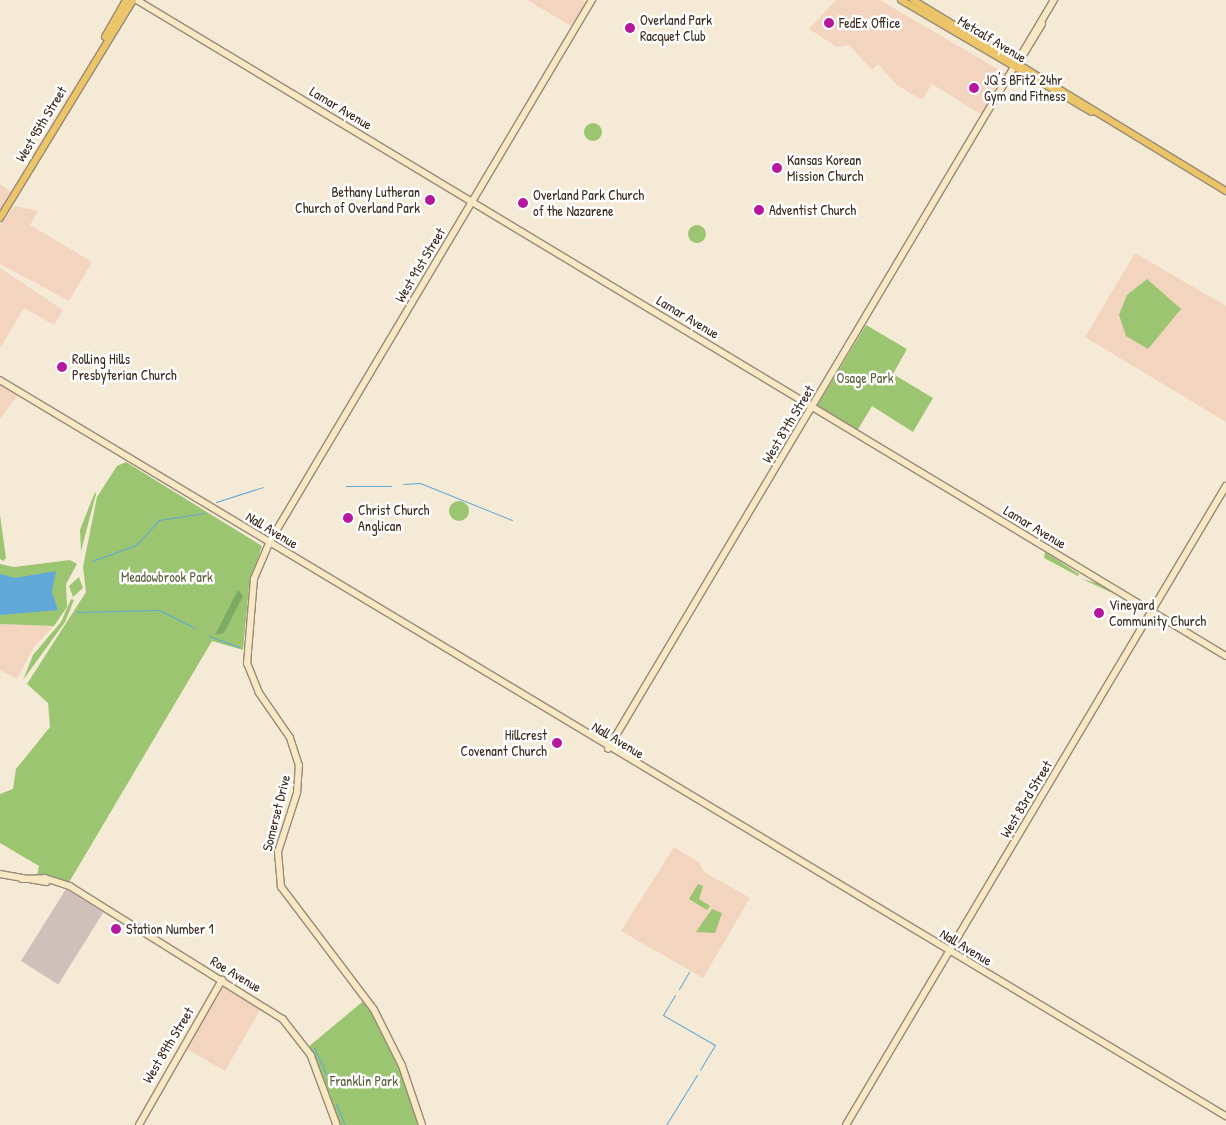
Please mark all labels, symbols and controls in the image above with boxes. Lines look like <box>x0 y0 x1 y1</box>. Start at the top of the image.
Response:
place label: Overland Park Racquet Club <box>640 12 712 44</box>
street label: Metcalf Avenue <box>955 12 1029 66</box>
place label: FedEx Office <box>839 15 900 31</box>
marker: FedEx Office <box>823 17 835 29</box>
marker: Overland Park Racquet Club <box>624 22 636 34</box>
place label: JQ's BFit2 24hr Gym and Fitness <box>984 72 1066 104</box>
marker: JQ's BFit2 24hr Gym and Fitness <box>968 82 980 94</box>
street label: West 95th Street <box>12 83 70 165</box>
street label: Lamar Avenue <box>307 83 375 133</box>
place label: Kansas Korean Mission Church <box>787 152 863 184</box>
marker: Kansas Korean Mission Church <box>771 162 783 174</box>
place label: Bethany Lutheran Church of Overland Park <box>295 184 420 216</box>
place label: Overland Park Church of the Nazarene <box>533 187 644 220</box>
marker: Bethany Lutheran Church of Overland Park <box>424 194 436 206</box>
marker: Overland Park Church of the Nazarene <box>517 197 529 209</box>
place label: Adventist Church <box>769 202 856 218</box>
marker: Adventist Church <box>753 204 765 216</box>
street label: West 91st Street <box>391 225 449 305</box>
street label: Lamar Avenue <box>654 292 722 342</box>
place label: Rolling Hills Presbyterian Church <box>72 351 177 384</box>
marker: Rolling Hills Presbyterian Church <box>56 361 68 373</box>
park label: Osage Park <box>836 370 894 386</box>
street label: West 87th Street <box>758 382 818 466</box>
place label: Christ Church Anglican <box>358 502 429 534</box>
street label: Lamar Avenue <box>1001 502 1069 552</box>
street label: Nall Avenue <box>243 508 301 552</box>
marker: Christ Church Anglican <box>342 512 354 524</box>
park label: Meadowbrook Park <box>121 569 213 585</box>
place label: Vineyard Community Church <box>1109 597 1206 630</box>
marker: Vineyard Community Church <box>1093 607 1105 619</box>
street label: Nall Avenue <box>589 718 647 762</box>
place label: Hillcrest Covenant Church <box>460 727 547 760</box>
marker: Hillcrest Covenant Church <box>551 737 563 749</box>
street label: West 83rd Street <box>996 758 1056 840</box>
street label: Somerset Drive <box>258 773 294 853</box>
place label: Station Number 1 <box>126 921 213 937</box>
marker: Station Number 1 <box>110 923 122 935</box>
street label: Nall Avenue <box>937 925 995 969</box>
street label: Roe Avenue <box>208 952 264 996</box>
street label: West 89th Street <box>139 1004 197 1086</box>
park label: Franklin Park <box>330 1073 398 1089</box>

